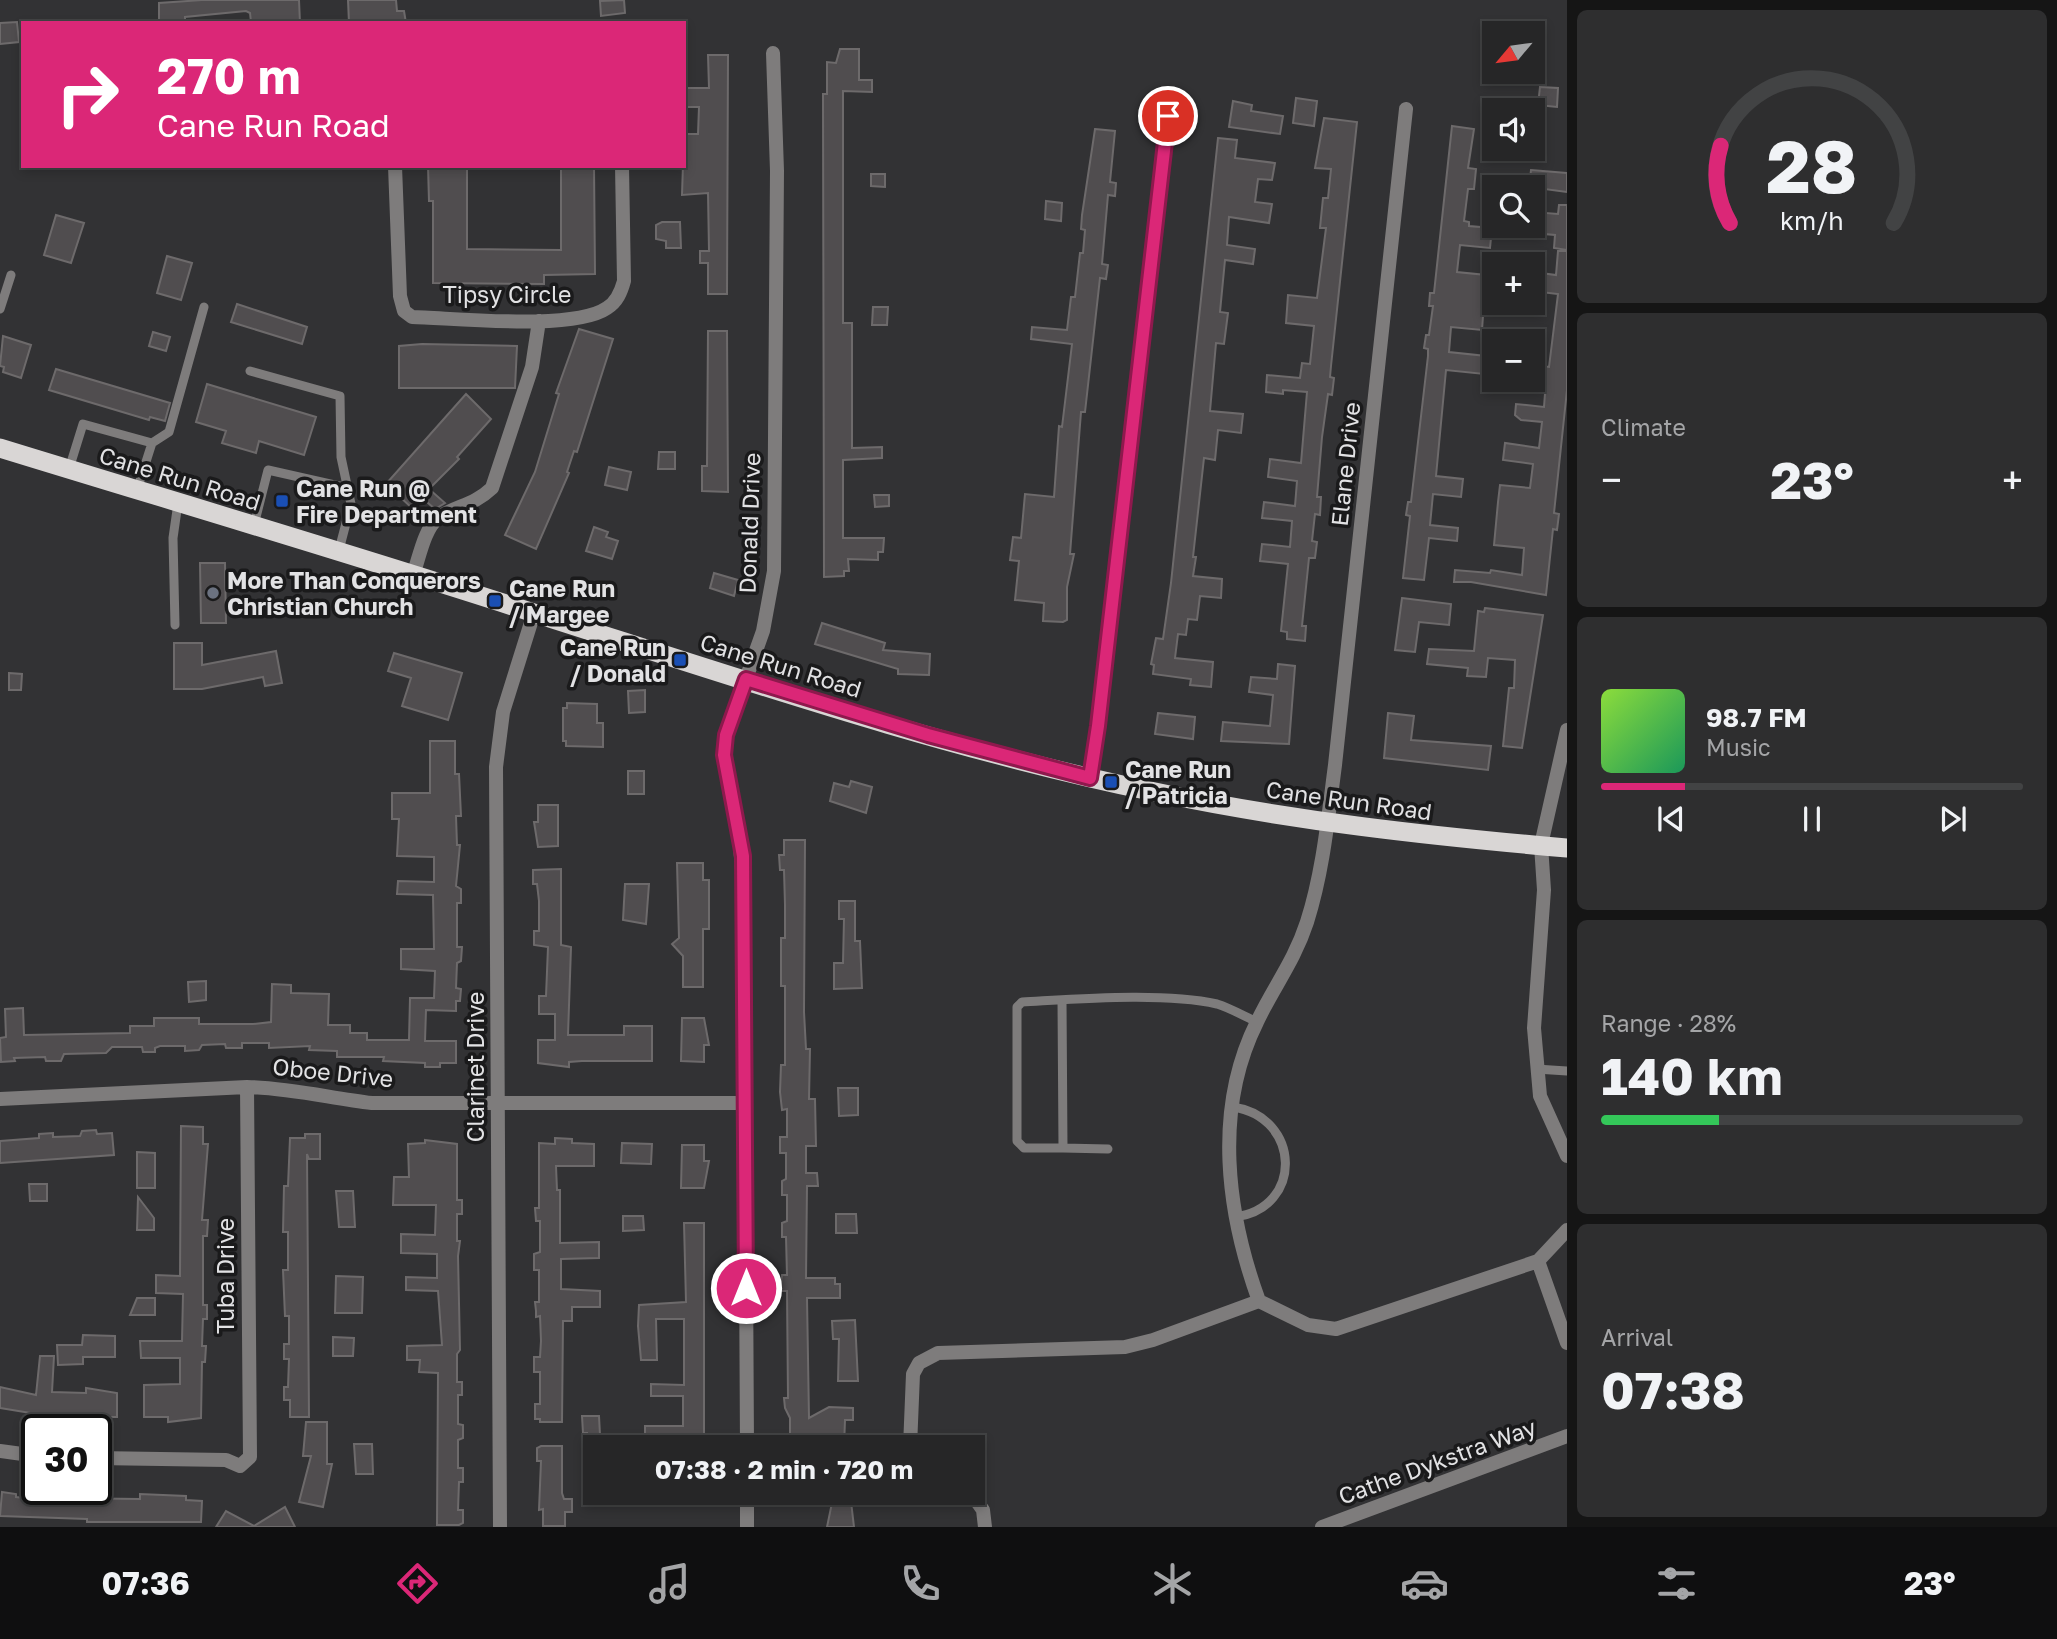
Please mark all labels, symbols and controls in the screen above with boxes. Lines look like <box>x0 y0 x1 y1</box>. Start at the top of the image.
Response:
north arrow <box>1482 21 1545 84</box>
map controls <box>1482 21 1545 392</box>
text: 270 m <box>157 46 301 105</box>
icon: right <box>42 49 133 140</box>
pin <box>1138 86 1198 146</box>
icon: arrive <box>1149 97 1187 135</box>
button: sound <box>1482 98 1545 161</box>
text: Cane Run Road <box>157 106 390 144</box>
text: 28 <box>1767 122 1858 209</box>
button: search <box>1482 175 1545 238</box>
text: km/h <box>1780 205 1844 236</box>
button: + <box>1482 252 1545 315</box>
street label: Tipsy Circle <box>443 280 571 308</box>
button: − <box>1482 329 1545 392</box>
street label: Elane Drive <box>1325 401 1365 527</box>
text: Climate <box>1601 413 1686 441</box>
street label: Cane Run Road <box>96 440 264 516</box>
text: 23° <box>1770 448 1854 510</box>
street label: Donald Drive <box>733 452 765 594</box>
text: − <box>1601 457 1622 502</box>
text: + <box>2002 457 2023 502</box>
place label: Cane Run @ Fire Department <box>296 474 477 528</box>
marker: Cane Run @ Fire Department <box>274 493 290 509</box>
place label: More Than Conquerors Christian Church <box>227 566 481 620</box>
place label: Cane Run / Margee <box>509 574 615 628</box>
marker: More Than Conquerors Christian Church <box>205 585 221 601</box>
marker: Cane Run / Margee <box>487 593 503 609</box>
street label: Cane Run Road <box>697 627 865 703</box>
place label: Cane Run / Donald <box>560 633 666 687</box>
marker: Cane Run / Donald <box>672 652 688 668</box>
text: 98.7 FM <box>1706 702 1807 733</box>
text: Music <box>1706 733 1771 761</box>
place label: Cane Run / Patricia <box>1125 755 1231 809</box>
marker: Cane Run / Patricia <box>1103 774 1119 790</box>
street label: Cane Run Road <box>1264 775 1434 825</box>
icon: previous <box>1652 800 1690 838</box>
icon: pause <box>1793 800 1831 838</box>
icon: next <box>1934 800 1972 838</box>
street label: Clarinet Drive <box>461 992 489 1142</box>
text: Range · 28% <box>1601 1009 1736 1037</box>
text: 140 km <box>1601 1044 1783 1106</box>
street label: Oboe Drive <box>271 1052 395 1092</box>
street label: Tuba Drive <box>211 1218 239 1334</box>
position arrow <box>709 1251 783 1325</box>
text: Arrival <box>1601 1323 1673 1351</box>
text: 07:38 <box>1601 1358 1745 1420</box>
street label: Cathe Dykstra Way <box>1334 1412 1540 1510</box>
speed limit sign: 30 <box>21 1414 112 1505</box>
text: 07:38 · 2 min · 720 m <box>655 1454 913 1485</box>
icon: directions <box>393 1559 442 1608</box>
icon: music <box>645 1559 694 1608</box>
icon: phone <box>896 1559 945 1608</box>
icon: climate <box>1148 1559 1197 1608</box>
icon: car <box>1400 1559 1449 1608</box>
icon: filters <box>1652 1559 1701 1608</box>
text: 07:36 <box>101 1564 190 1602</box>
text: 23° <box>1904 1564 1956 1602</box>

